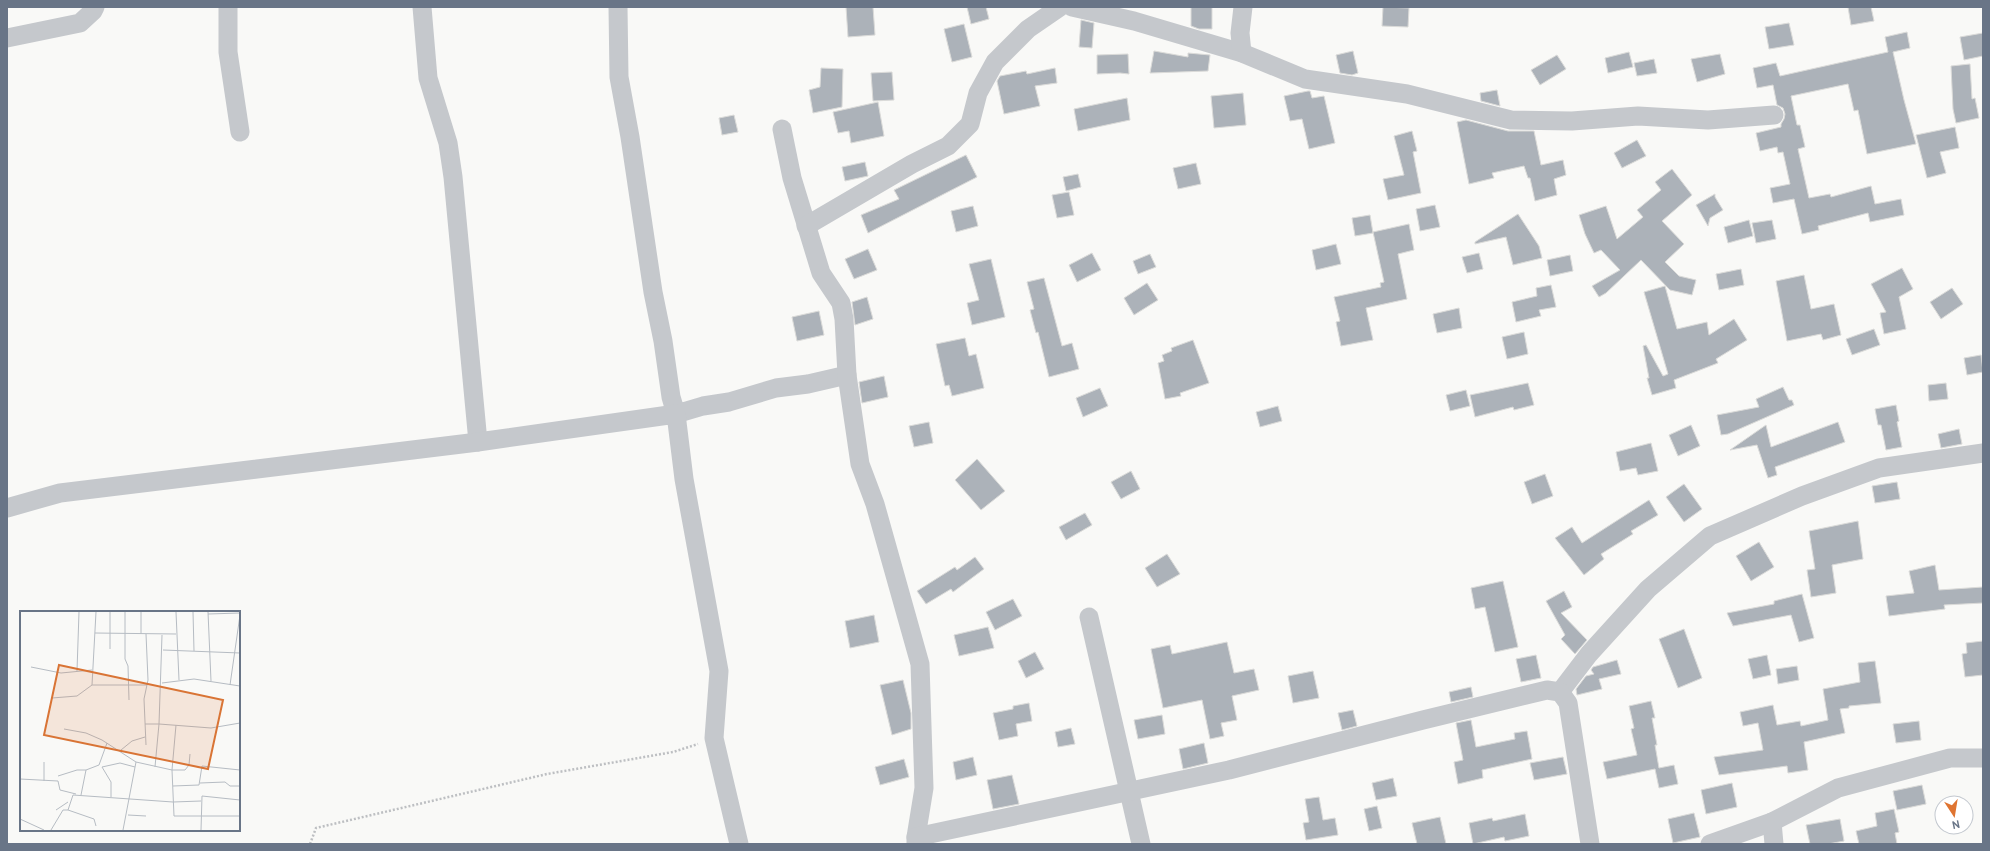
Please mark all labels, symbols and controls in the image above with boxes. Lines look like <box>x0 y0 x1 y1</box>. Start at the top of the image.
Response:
inset map <box>20 611 240 831</box>
north arrow <box>1934 795 1974 835</box>
text: N <box>1951 816 1961 831</box>

